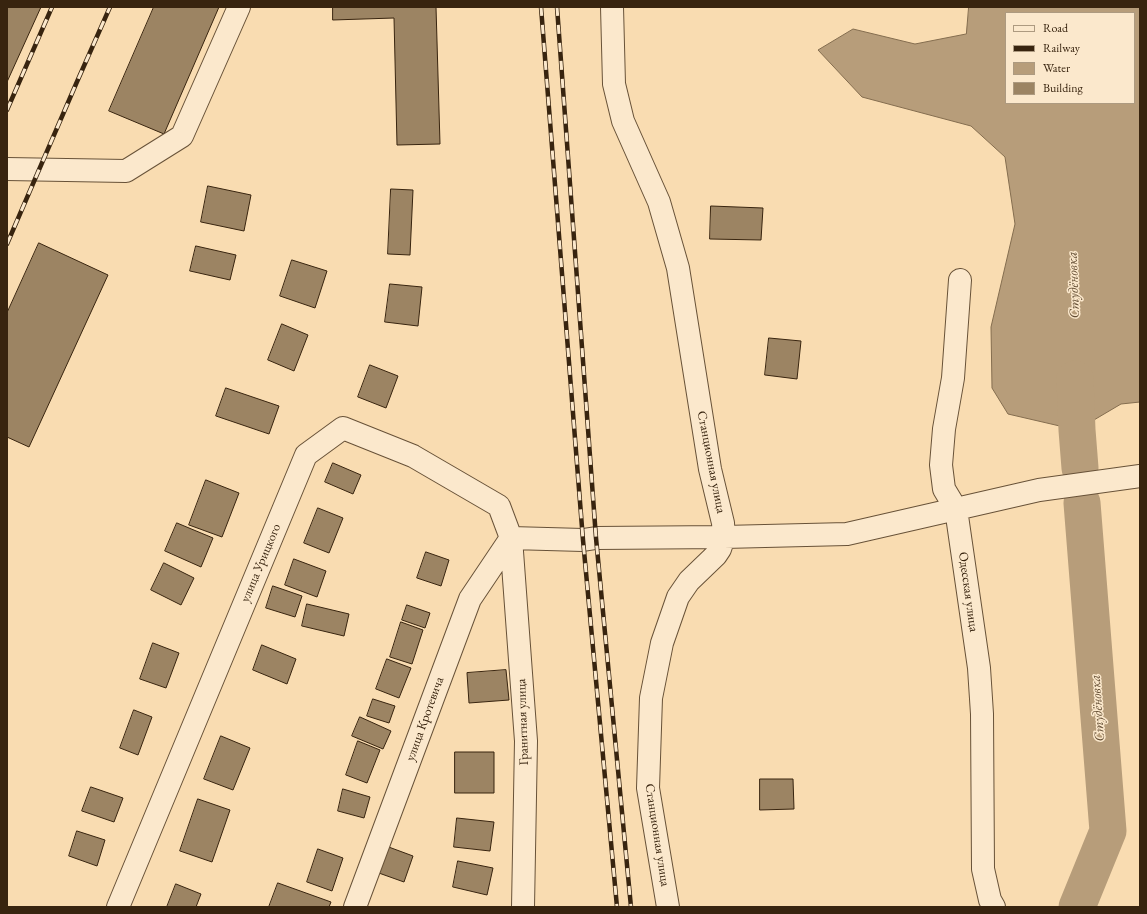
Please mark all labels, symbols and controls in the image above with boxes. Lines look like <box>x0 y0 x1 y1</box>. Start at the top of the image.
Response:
legend <box>1005 12 1135 104</box>
text: Road <box>1043 20 1068 36</box>
text: Railway <box>1043 40 1080 56</box>
text: Water <box>1043 60 1070 76</box>
text: Building <box>1043 80 1083 96</box>
water label: Студёновка <box>1064 251 1084 319</box>
street label: Станционная улица <box>693 409 729 515</box>
street label: улица Урицкого <box>237 521 285 605</box>
street label: Одесская улица <box>955 551 981 633</box>
water label: Студёновка <box>1087 674 1109 742</box>
street label: улица Кротевича <box>403 675 447 763</box>
street label: Гранитная улица <box>514 678 532 766</box>
street label: Станционная улица <box>641 782 673 888</box>

